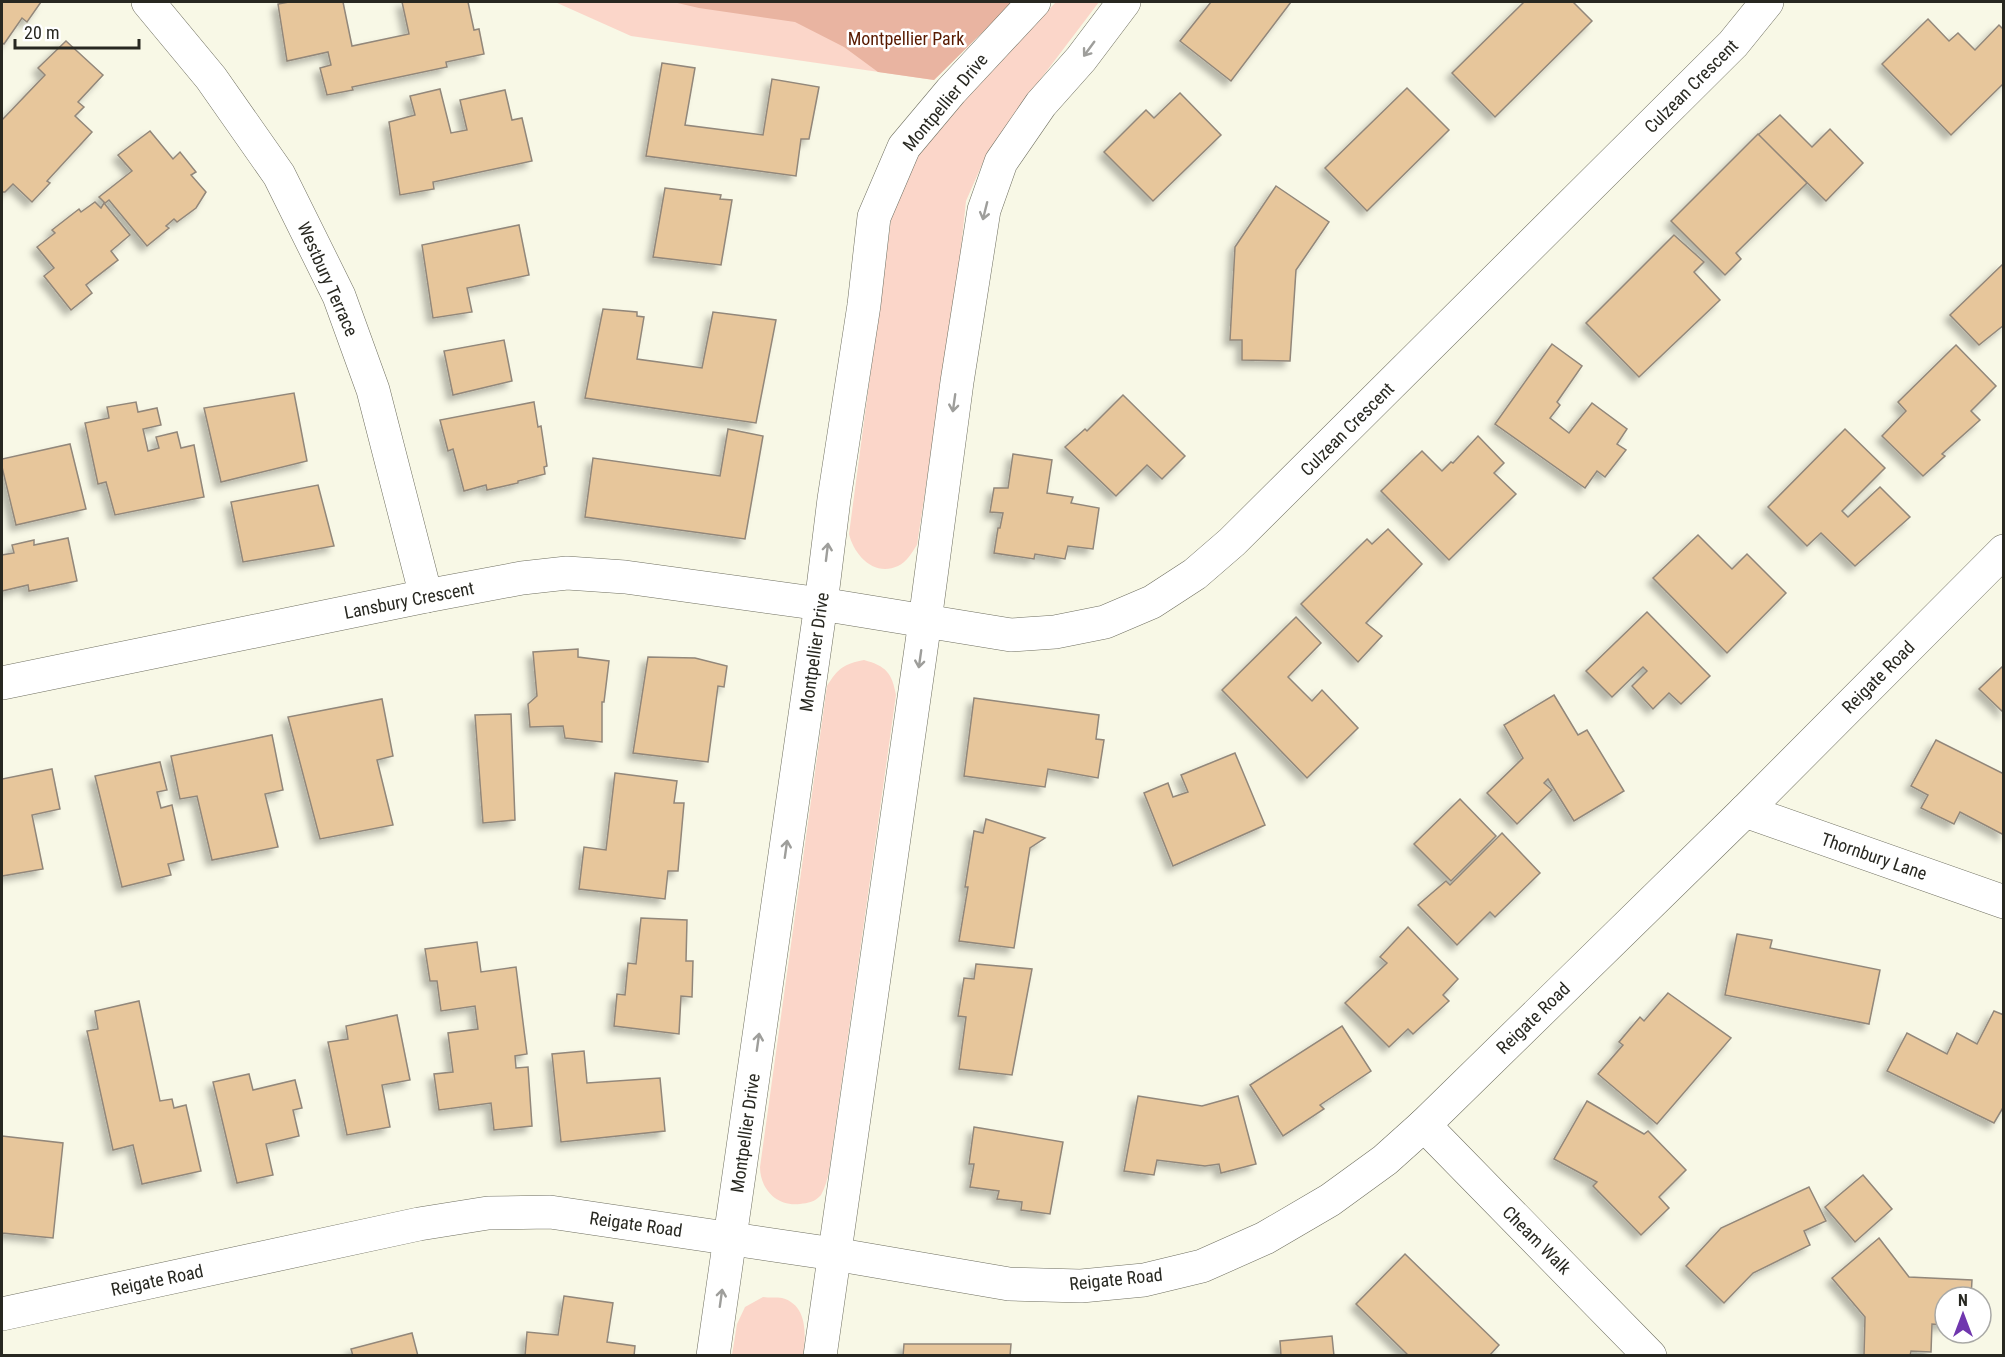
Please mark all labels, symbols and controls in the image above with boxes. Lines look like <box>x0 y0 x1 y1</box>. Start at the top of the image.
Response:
scale bar <box>15 12 140 50</box>
text: 20 m <box>24 22 59 43</box>
park label: Montpellier Park <box>848 28 964 49</box>
street label: Culzean Crescent <box>1640 35 1742 137</box>
one-way arrow <box>1083 40 1095 56</box>
street label: Montpellier Drive <box>898 49 992 155</box>
one-way arrow <box>979 201 991 220</box>
street label: Westbury Terrace <box>293 219 363 339</box>
street label: Culzean Crescent <box>1296 378 1398 480</box>
one-way arrow <box>949 393 960 413</box>
one-way arrow <box>822 543 833 563</box>
street label: Lansbury Crescent <box>342 577 476 623</box>
street label: Montpellier Drive <box>795 591 833 713</box>
street label: Reigate Road <box>1837 636 1919 718</box>
one-way arrow <box>914 648 925 668</box>
street label: Thornbury Lane <box>1818 828 1930 884</box>
one-way arrow <box>780 840 791 860</box>
street label: Reigate Road <box>1492 978 1574 1058</box>
one-way arrow <box>752 1033 763 1053</box>
street label: Montpellier Drive <box>726 1072 764 1194</box>
street label: Cheam Walk <box>1498 1201 1576 1279</box>
street label: Reigate Road <box>588 1207 684 1241</box>
street label: Reigate Road <box>109 1260 205 1300</box>
street label: Reigate Road <box>1068 1264 1164 1294</box>
north arrow <box>1933 1285 1993 1345</box>
one-way arrow <box>716 1288 727 1308</box>
text: N <box>1958 1291 1968 1310</box>

